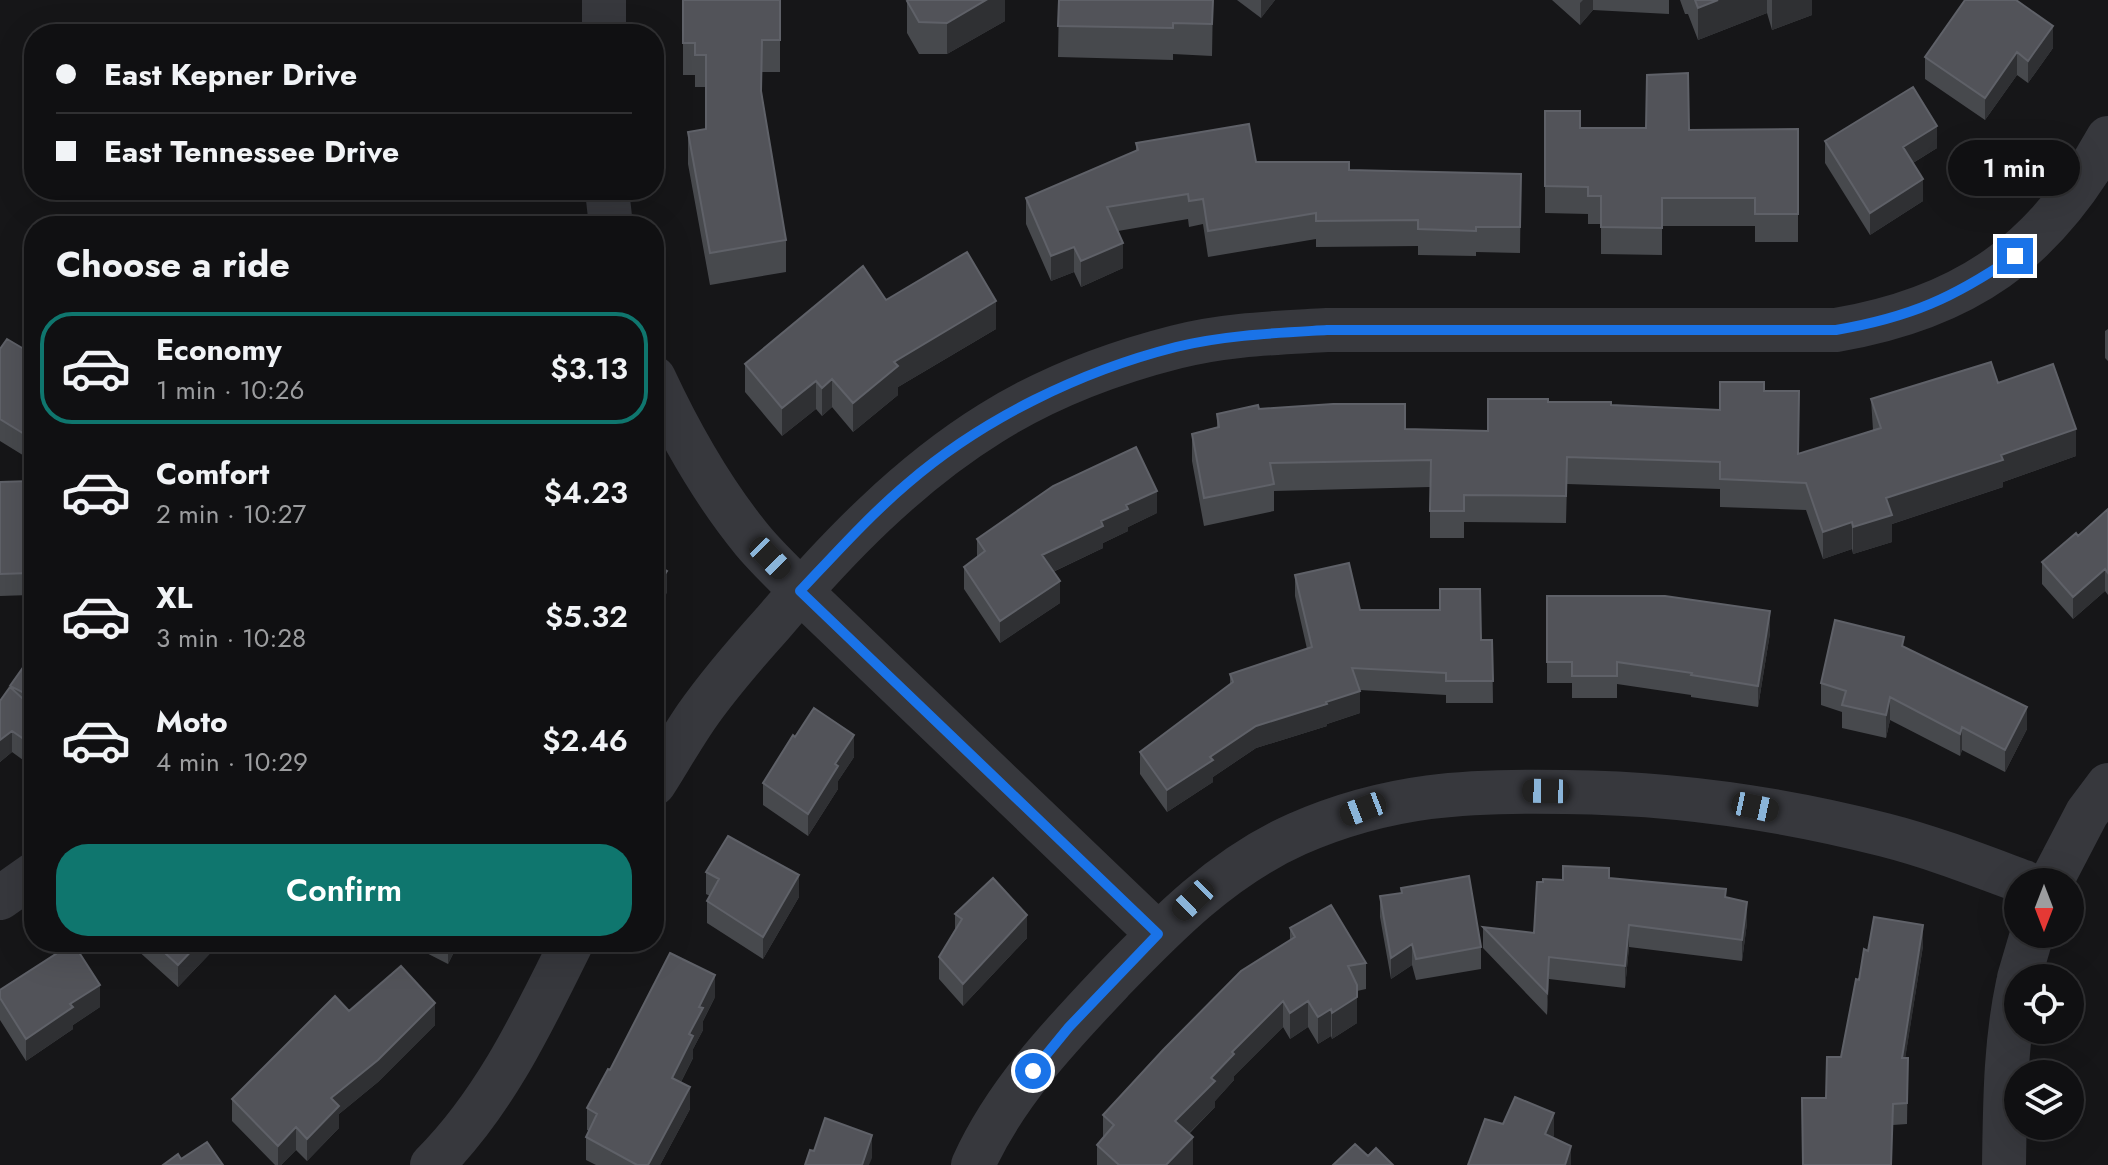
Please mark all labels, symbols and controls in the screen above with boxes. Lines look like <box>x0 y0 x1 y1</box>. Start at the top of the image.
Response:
text: East Kepner Drive <box>104 53 357 96</box>
text: East Tennessee Drive <box>104 130 399 173</box>
callout: 1 min <box>1949 140 2081 196</box>
text: 1 min <box>1982 149 2046 187</box>
text: Choose a ride <box>56 238 290 290</box>
route end <box>1997 238 2033 274</box>
text: Economy <box>156 328 282 371</box>
icon: car <box>60 332 132 404</box>
text: $3.13 <box>550 347 628 390</box>
text: 1 min · 10:26 <box>156 371 304 409</box>
text: Comfort <box>156 452 269 495</box>
icon: car <box>60 456 132 528</box>
text: $4.23 <box>544 471 628 514</box>
text: 2 min · 10:27 <box>156 495 306 533</box>
car <box>745 532 795 584</box>
text: XL <box>156 576 192 619</box>
icon: car <box>60 580 132 652</box>
text: $5.32 <box>545 595 628 638</box>
text: 3 min · 10:28 <box>156 619 306 657</box>
text: Moto <box>156 700 228 743</box>
icon: car <box>60 704 132 776</box>
text: $2.46 <box>542 719 628 762</box>
text: 4 min · 10:29 <box>156 743 308 781</box>
car <box>1522 779 1570 803</box>
car <box>1336 789 1390 829</box>
car <box>1729 790 1781 824</box>
button: Confirm <box>56 844 632 936</box>
north arrow <box>2004 868 2084 948</box>
map controls <box>2004 868 2084 1140</box>
car <box>1167 875 1219 925</box>
button: locate <box>2004 964 2084 1044</box>
route start <box>1015 1053 1051 1089</box>
button: layers <box>2004 1060 2084 1140</box>

